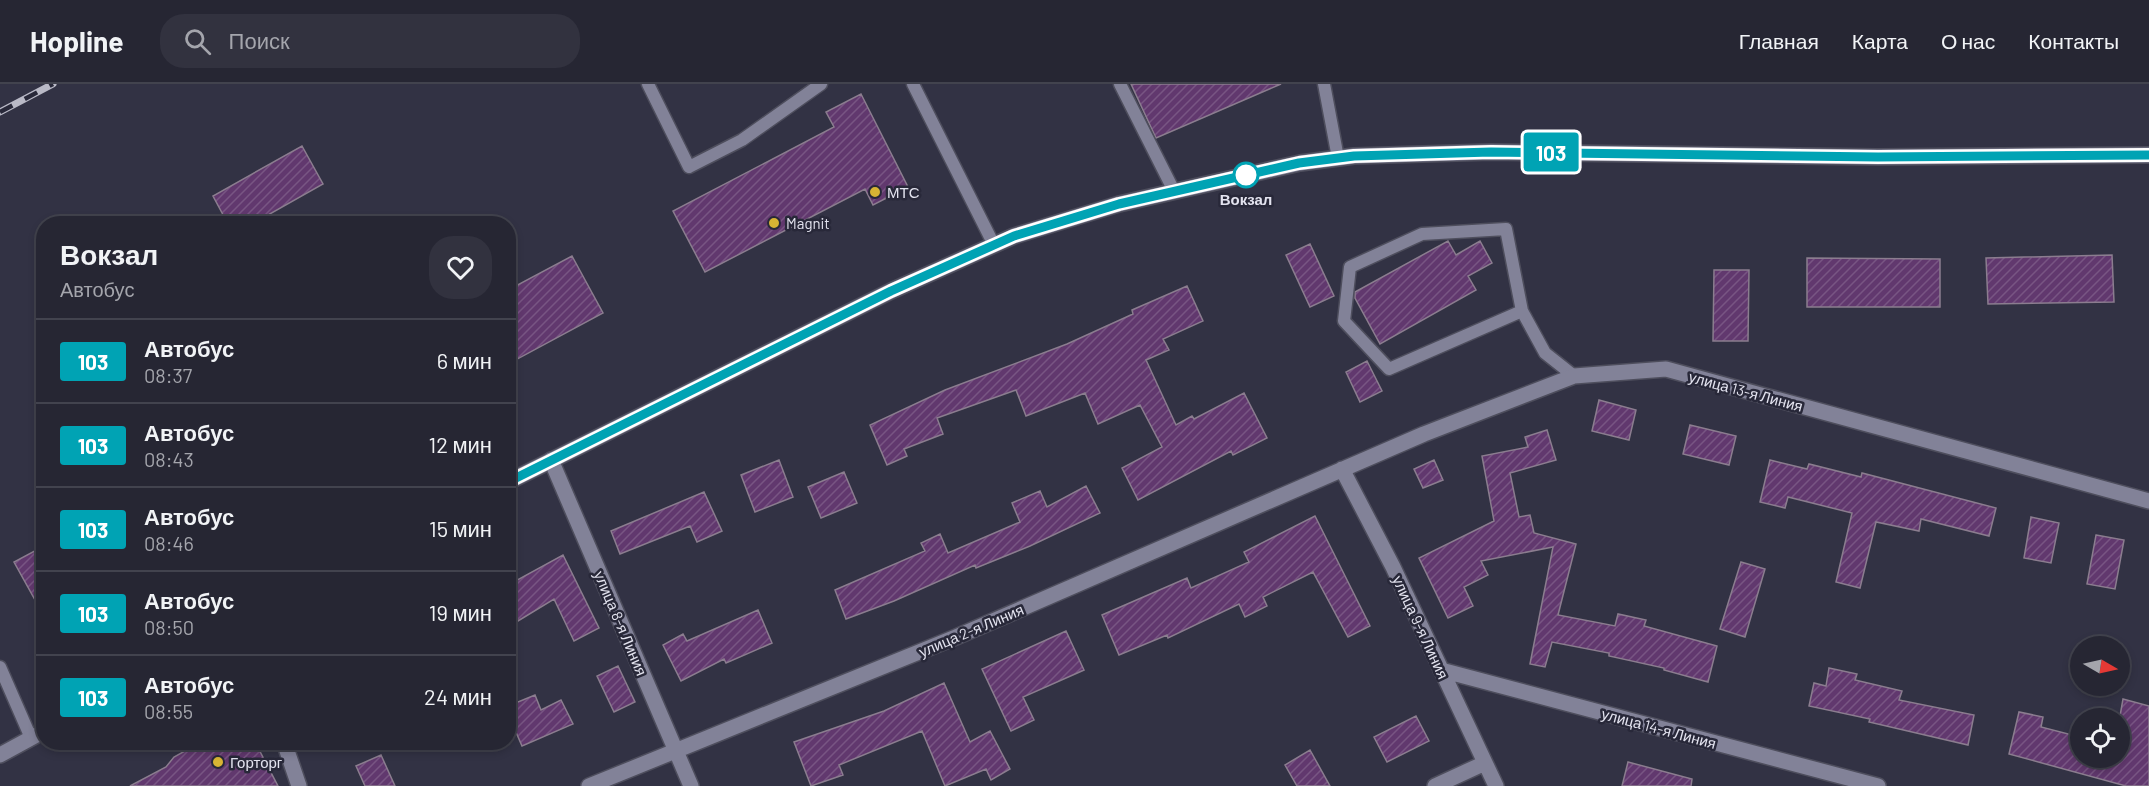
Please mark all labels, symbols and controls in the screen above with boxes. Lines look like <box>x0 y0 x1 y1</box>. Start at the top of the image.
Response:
search box <box>160 14 580 68</box>
text: Hopline <box>30 24 124 58</box>
icon: search <box>181 25 214 58</box>
text: Поиск <box>229 27 290 53</box>
text: Главная <box>1739 28 1819 53</box>
text: Карта <box>1852 28 1908 53</box>
text: О нас <box>1941 28 1995 53</box>
text: Контакты <box>2028 28 2119 53</box>
line badge: 103 <box>1516 132 1586 172</box>
text: 103 <box>1536 140 1566 165</box>
marker: Вокзал <box>1233 162 1259 188</box>
place label: МТС <box>887 183 920 201</box>
marker: МТС <box>868 185 882 199</box>
place label: Вокзал <box>1220 190 1272 208</box>
place label: Magnit <box>786 214 830 232</box>
marker: Magnit <box>767 216 781 230</box>
button: heart <box>429 236 492 299</box>
text: Вокзал <box>60 237 158 271</box>
text: Автобус <box>60 277 134 301</box>
text: Автобус <box>144 335 234 361</box>
text: 6 мин <box>437 347 492 373</box>
text: 103 <box>78 349 108 374</box>
text: 08:37 <box>144 363 192 387</box>
street label: улица 13-я Линия <box>1687 367 1805 415</box>
text: Автобус <box>144 419 234 445</box>
text: 12 мин <box>429 431 492 457</box>
text: 103 <box>78 433 108 458</box>
text: 08:43 <box>144 447 194 471</box>
text: Автобус <box>144 503 234 529</box>
text: 15 мин <box>429 515 492 541</box>
text: 103 <box>78 517 108 542</box>
text: 08:46 <box>144 531 194 555</box>
street label: улица 8-я Линия <box>591 568 651 678</box>
street label: улица 9-я Линия <box>1389 572 1453 682</box>
text: Автобус <box>144 587 234 613</box>
text: 19 мин <box>429 599 492 625</box>
street label: улица 2-я Линия <box>916 600 1026 660</box>
text: 103 <box>78 601 108 626</box>
text: 08:50 <box>144 615 194 639</box>
north arrow <box>2070 636 2130 696</box>
map controls <box>2070 636 2130 768</box>
text: Автобус <box>144 671 234 697</box>
text: 24 мин <box>424 683 492 709</box>
text: 103 <box>78 685 108 710</box>
text: 08:55 <box>144 699 193 723</box>
street label: улица 14-я Линия <box>1600 704 1718 752</box>
button: locate <box>2070 708 2130 768</box>
place label: Горторг <box>230 753 283 771</box>
marker: Горторг <box>211 755 225 769</box>

